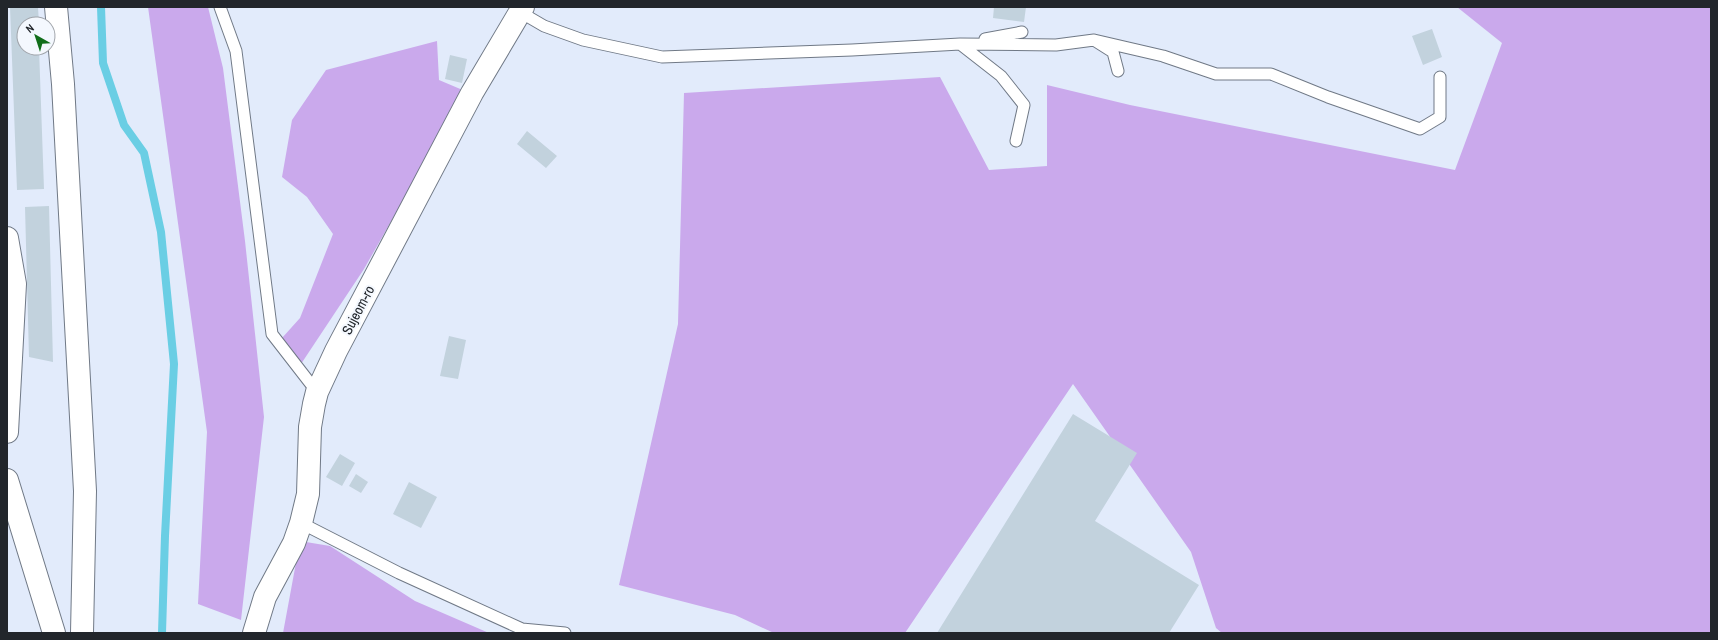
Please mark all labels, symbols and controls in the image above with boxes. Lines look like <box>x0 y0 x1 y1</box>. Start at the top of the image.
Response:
north arrow <box>16 16 56 56</box>
text: N <box>23 21 37 36</box>
street label: Sujeom-ro <box>338 282 378 338</box>

